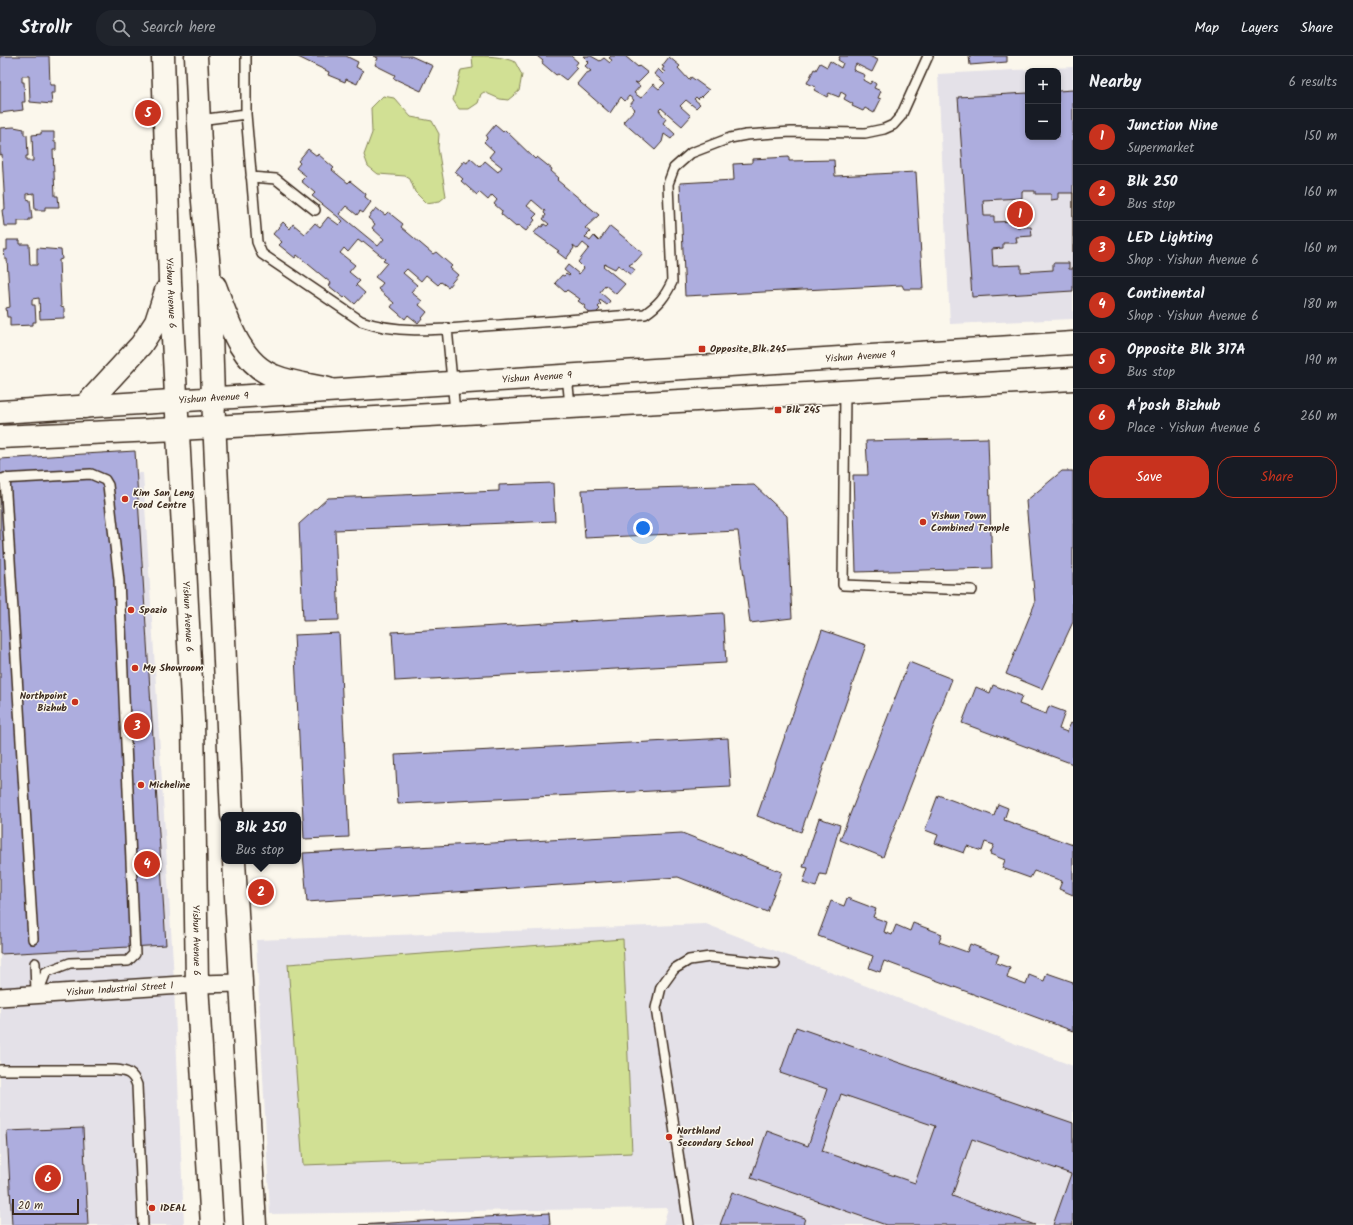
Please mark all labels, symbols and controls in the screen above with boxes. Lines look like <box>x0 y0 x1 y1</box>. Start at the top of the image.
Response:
search box <box>96 10 376 46</box>
text: Strollr <box>20 13 72 43</box>
text: Search here <box>142 16 216 40</box>
icon: search <box>110 17 132 39</box>
text: Map <box>1195 17 1219 39</box>
text: Layers <box>1241 17 1279 39</box>
text: Share <box>1301 17 1333 39</box>
map controls <box>1025 68 1061 140</box>
button: + <box>1025 68 1061 104</box>
text: Nearby <box>1089 69 1141 96</box>
text: 6 results <box>1289 72 1337 93</box>
pin: 5 <box>135 98 161 128</box>
button: − <box>1025 104 1061 140</box>
text: Junction Nine <box>1127 114 1218 138</box>
text: 1 <box>1100 126 1104 147</box>
text: 150 m <box>1304 126 1337 147</box>
text: Supermarket <box>1127 138 1194 159</box>
text: Blk 250 <box>1127 170 1178 194</box>
text: 2 <box>1098 182 1106 203</box>
text: 160 m <box>1304 182 1337 203</box>
text: Bus stop <box>1127 194 1175 215</box>
pin: 1 <box>1007 199 1033 229</box>
text: LED Lighting <box>1127 226 1213 250</box>
text: 3 <box>1098 238 1106 259</box>
text: 160 m <box>1304 238 1337 259</box>
text: Shop · Yishun Avenue 6 <box>1127 250 1259 271</box>
street label: Yishun Avenue 6 <box>161 257 180 329</box>
text: Continental <box>1127 282 1204 306</box>
text: 4 <box>1098 294 1106 315</box>
text: 180 m <box>1303 294 1337 315</box>
text: Shop · Yishun Avenue 6 <box>1127 306 1259 327</box>
text: Opposite Blk 317A <box>1127 338 1246 362</box>
place label: Opposite Blk 245 <box>710 341 787 357</box>
marker: Opposite Blk 245 <box>697 344 707 354</box>
street label: Yishun Avenue 9 <box>825 346 896 367</box>
text: 5 <box>1099 350 1105 371</box>
text: 190 m <box>1305 350 1337 371</box>
text: Bus stop <box>1127 362 1175 383</box>
street label: Yishun Avenue 9 <box>501 367 573 388</box>
street label: Yishun Avenue 9 <box>178 388 249 409</box>
text: A'posh Bizhub <box>1127 394 1221 418</box>
place label: Blk 245 <box>786 402 821 418</box>
marker: Blk 245 <box>773 405 783 415</box>
text: 6 <box>1098 406 1106 427</box>
text: 260 m <box>1300 406 1337 427</box>
text: Place · Yishun Avenue 6 <box>1127 418 1261 439</box>
button: Save <box>1089 456 1209 498</box>
button: Share <box>1217 456 1337 498</box>
place label: Kim San Leng Food Centre <box>133 485 195 513</box>
marker: Kim San Leng Food Centre <box>120 494 130 504</box>
place label: Yishun Town Combined Temple <box>931 508 1009 536</box>
marker: Yishun Town Combined Temple <box>918 517 928 527</box>
your location <box>633 518 653 538</box>
street label: Yishun Avenue 6 <box>178 581 197 652</box>
place label: Spazio <box>139 602 167 618</box>
marker: Spazio <box>126 605 136 615</box>
place label: My Showroom <box>143 660 203 676</box>
marker: My Showroom <box>130 663 140 673</box>
place label: Northpoint Bizhub <box>20 688 67 716</box>
marker: Northpoint Bizhub <box>70 697 80 707</box>
pin: 3 <box>124 711 150 741</box>
place label: Micheline <box>149 777 190 793</box>
marker: Micheline <box>136 780 146 790</box>
popup <box>221 812 301 864</box>
text: Blk 250 <box>236 816 286 840</box>
text: Bus stop <box>236 840 284 861</box>
pin: 4 <box>134 849 160 879</box>
pin: 2 <box>248 877 274 907</box>
street label: Yishun Avenue 6 <box>188 905 205 976</box>
street label: Yishun Industrial Street 1 <box>65 978 174 1001</box>
place label: Northland Secondary School <box>677 1123 754 1151</box>
marker: Northland Secondary School <box>664 1132 674 1142</box>
pin: 6 <box>35 1163 61 1193</box>
scale bar <box>12 1197 79 1216</box>
text: 20 m <box>18 1197 43 1215</box>
place label: IDEAL <box>160 1200 187 1216</box>
marker: IDEAL <box>147 1203 157 1213</box>

